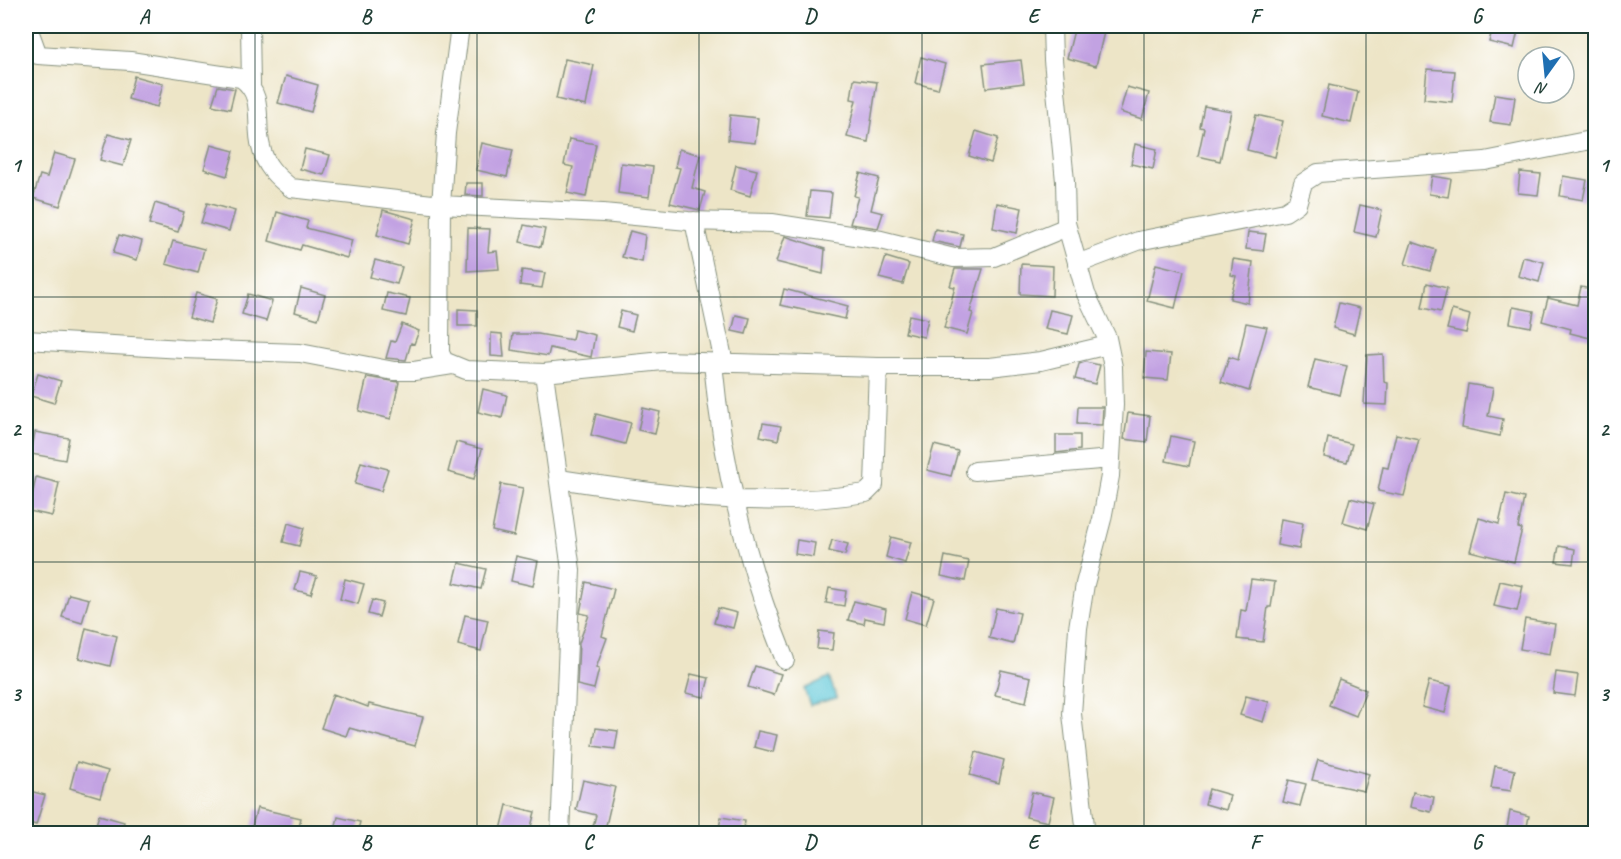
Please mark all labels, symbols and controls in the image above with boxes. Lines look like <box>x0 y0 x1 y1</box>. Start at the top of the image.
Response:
text: A <box>139 4 151 29</box>
text: B <box>361 4 373 29</box>
text: C <box>583 4 595 29</box>
text: D <box>804 4 818 29</box>
text: E <box>1028 4 1042 29</box>
text: F <box>1250 4 1264 29</box>
text: G <box>1472 4 1485 29</box>
north arrow <box>1516 45 1576 105</box>
text: N <box>1532 77 1550 99</box>
text: 1 <box>12 153 23 178</box>
text: 1 <box>1600 153 1611 178</box>
text: 2 <box>12 417 23 442</box>
text: 2 <box>1600 417 1611 442</box>
text: 3 <box>12 682 23 707</box>
text: 3 <box>1600 682 1611 707</box>
text: A <box>139 830 151 855</box>
text: B <box>361 830 373 855</box>
text: C <box>583 830 595 855</box>
text: D <box>804 830 818 855</box>
text: E <box>1028 830 1042 855</box>
text: F <box>1250 830 1264 855</box>
text: G <box>1472 830 1485 855</box>

